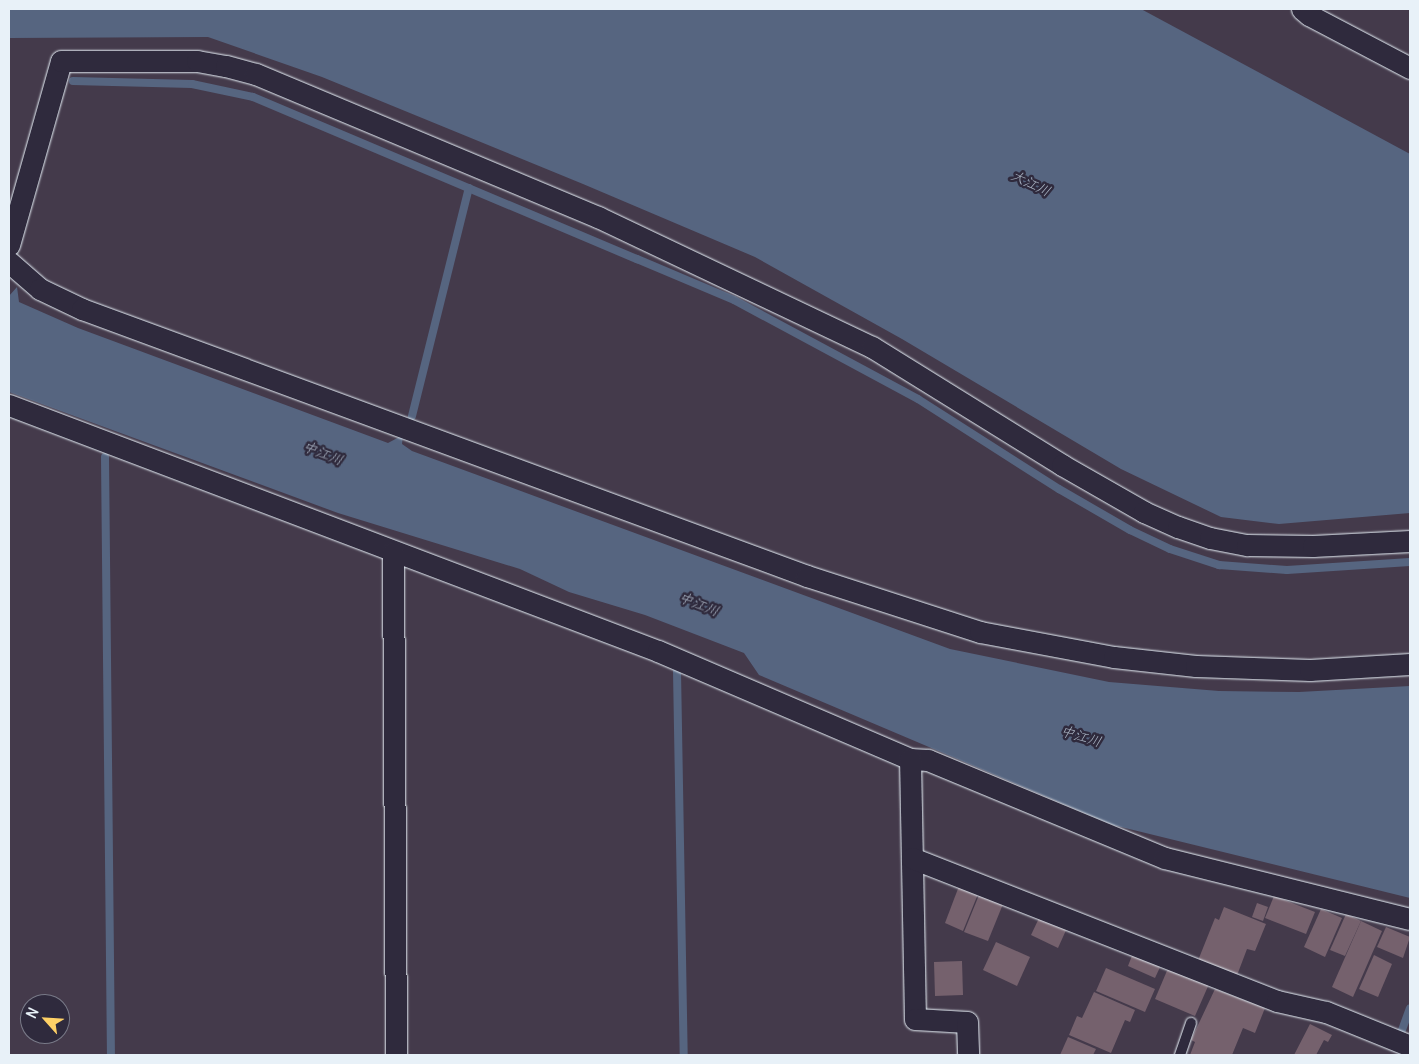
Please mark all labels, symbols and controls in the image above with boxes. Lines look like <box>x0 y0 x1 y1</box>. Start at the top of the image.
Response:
water label: 大江川 <box>1008 166 1054 200</box>
water label: 中江川 <box>300 437 346 469</box>
water label: 中江川 <box>676 588 722 620</box>
water label: 中江川 <box>1058 722 1104 750</box>
north arrow <box>20 994 70 1044</box>
text: N <box>22 1005 43 1021</box>

